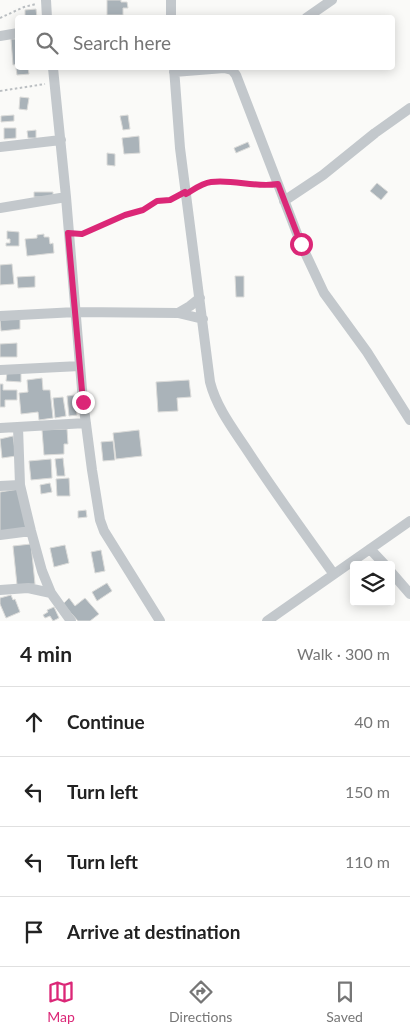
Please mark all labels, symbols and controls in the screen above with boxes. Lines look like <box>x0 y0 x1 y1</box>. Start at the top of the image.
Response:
search box <box>15 15 395 70</box>
icon: search <box>33 29 61 57</box>
text: Search here <box>73 31 171 54</box>
route start <box>290 233 313 256</box>
route end <box>72 391 95 414</box>
map controls <box>350 561 395 606</box>
button: layers <box>350 561 395 606</box>
text: 4 min <box>20 641 72 666</box>
text: Walk · 300 m <box>297 644 390 663</box>
icon: ahead <box>20 708 48 736</box>
text: Continue <box>67 710 145 733</box>
text: 40 m <box>354 712 390 731</box>
icon: left <box>20 778 48 806</box>
text: Turn left <box>67 780 138 803</box>
text: 150 m <box>345 782 390 801</box>
icon: left <box>20 848 48 876</box>
text: Turn left <box>67 850 138 873</box>
text: 110 m <box>345 852 390 871</box>
icon: arrive <box>20 918 48 946</box>
text: Arrive at destination <box>67 920 240 943</box>
tab: Map <box>47 978 75 1025</box>
tab: Directions <box>169 978 232 1025</box>
tab: Saved <box>326 978 363 1025</box>

